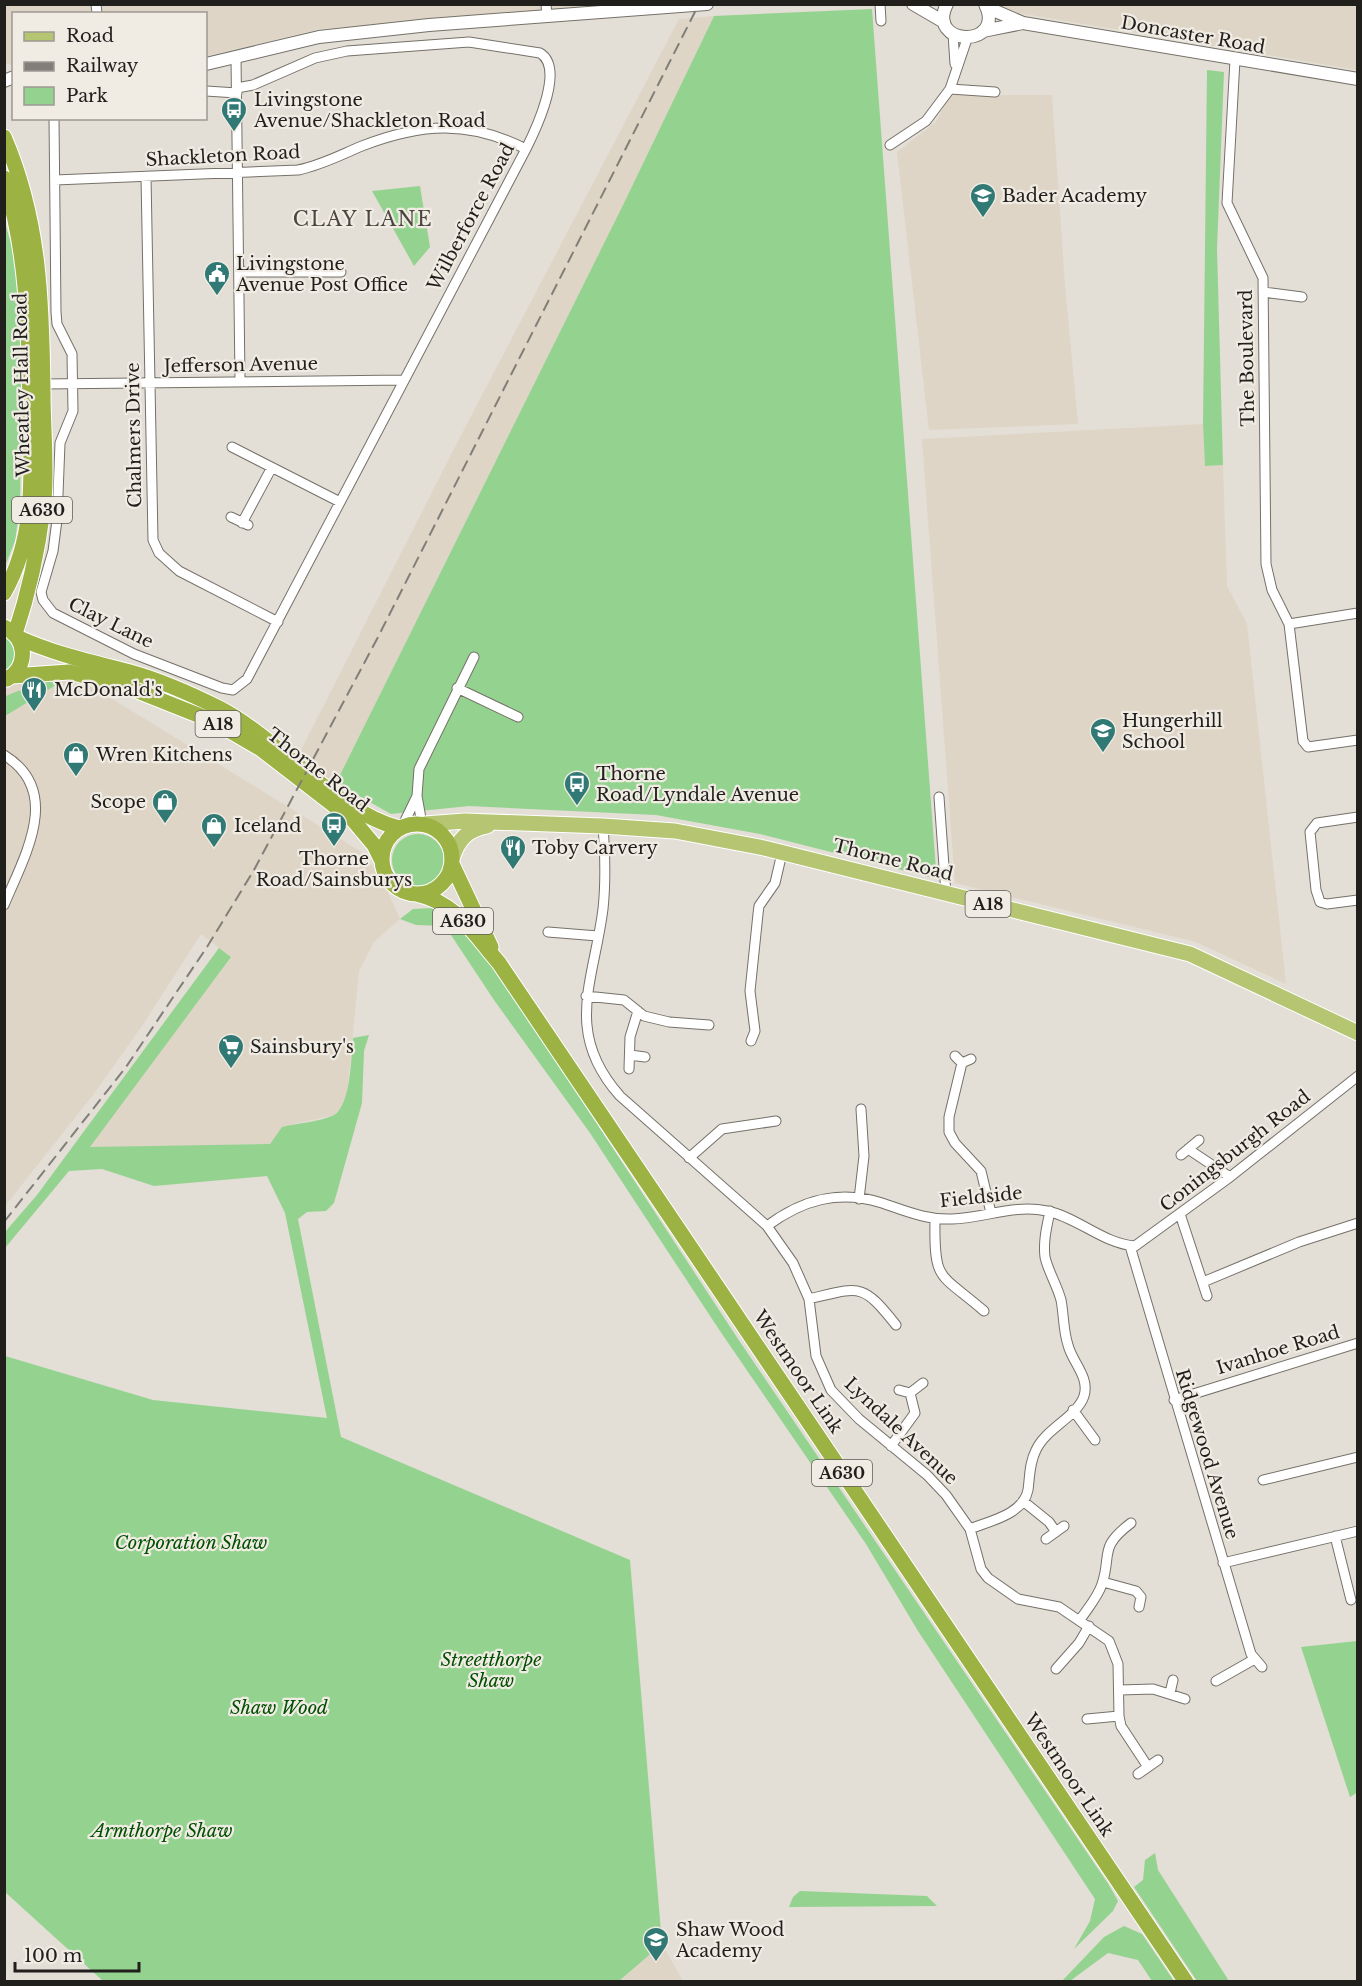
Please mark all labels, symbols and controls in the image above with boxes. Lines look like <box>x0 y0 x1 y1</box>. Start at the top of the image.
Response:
street label: Doncaster Road <box>1119 11 1267 59</box>
legend <box>12 12 207 120</box>
text: Road <box>66 25 114 47</box>
text: Railway <box>66 55 139 77</box>
text: Park <box>66 85 108 107</box>
place label: Livingstone Avenue/Shackleton Road <box>253 89 486 132</box>
bus stop icon: Livingstone Avenue/Shackleton Road <box>219 95 249 133</box>
street label: Wilberforce Road <box>422 139 519 295</box>
street label: Shackleton Road <box>145 141 301 171</box>
school or university icon: Bader Academy <box>968 181 998 219</box>
place label: Bader Academy <box>1002 185 1147 207</box>
district label: CLAY LANE <box>293 207 433 231</box>
place label: Livingstone Avenue Post Office <box>235 253 408 296</box>
public building icon: Livingstone Avenue Post Office <box>202 259 232 297</box>
street label: The Boulevard <box>1235 289 1259 427</box>
street label: Wheatley Hall Road <box>9 293 35 478</box>
street label: Jefferson Avenue <box>162 353 318 377</box>
street label: Chalmers Drive <box>122 362 146 508</box>
road number: A630 <box>12 497 72 523</box>
street label: Clay Lane <box>65 593 157 653</box>
restaurant icon: McDonald's <box>19 675 49 713</box>
place label: McDonald's <box>54 679 163 701</box>
place label: Hungerhill School <box>1122 710 1223 753</box>
road number: A18 <box>196 711 240 737</box>
school or university icon: Hungerhill School <box>1088 716 1118 754</box>
street label: Thorne Road <box>263 723 373 817</box>
shop icon: Wren Kitchens <box>61 740 91 778</box>
place label: Wren Kitchens <box>95 744 232 766</box>
place label: Thorne Road/Lyndale Avenue <box>596 763 799 806</box>
bus stop icon: Thorne Road/Lyndale Avenue <box>562 769 592 807</box>
shop icon: Scope <box>150 787 180 825</box>
place label: Scope <box>90 791 146 813</box>
bus stop icon: Thorne Road/Sainsburys <box>319 810 349 848</box>
shop icon: Iceland <box>199 811 229 849</box>
place label: Iceland <box>234 815 301 837</box>
restaurant icon: Toby Carvery <box>498 833 528 871</box>
street label: Thorne Road <box>831 834 955 886</box>
place label: Toby Carvery <box>532 837 658 859</box>
place label: Thorne Road/Sainsburys <box>256 848 412 891</box>
road number: A18 <box>966 891 1010 917</box>
road number: A630 <box>433 908 493 934</box>
supermarket icon: Sainsbury's <box>216 1032 246 1070</box>
place label: Sainsbury's <box>250 1036 354 1058</box>
street label: Coningsburgh Road <box>1155 1085 1315 1217</box>
street label: Fieldside <box>938 1182 1024 1212</box>
street label: Westmoor Link <box>748 1305 847 1438</box>
street label: Ivanhoe Road <box>1214 1321 1342 1379</box>
street label: Ridgewood Avenue <box>1171 1366 1243 1542</box>
street label: Lyndale Avenue <box>840 1373 962 1489</box>
road number: A630 <box>812 1460 872 1486</box>
park label: Corporation Shaw <box>115 1532 267 1554</box>
park label: Streetthorpe Shaw <box>441 1649 541 1692</box>
park label: Shaw Wood <box>230 1697 328 1719</box>
street label: Westmoor Link <box>1019 1708 1118 1841</box>
park label: Armthorpe Shaw <box>90 1820 233 1842</box>
place label: Shaw Wood Academy <box>675 1919 784 1962</box>
school or university icon: Shaw Wood Academy <box>641 1925 671 1963</box>
scale bar <box>15 1935 140 1973</box>
text: 100 m <box>24 1945 82 1967</box>

